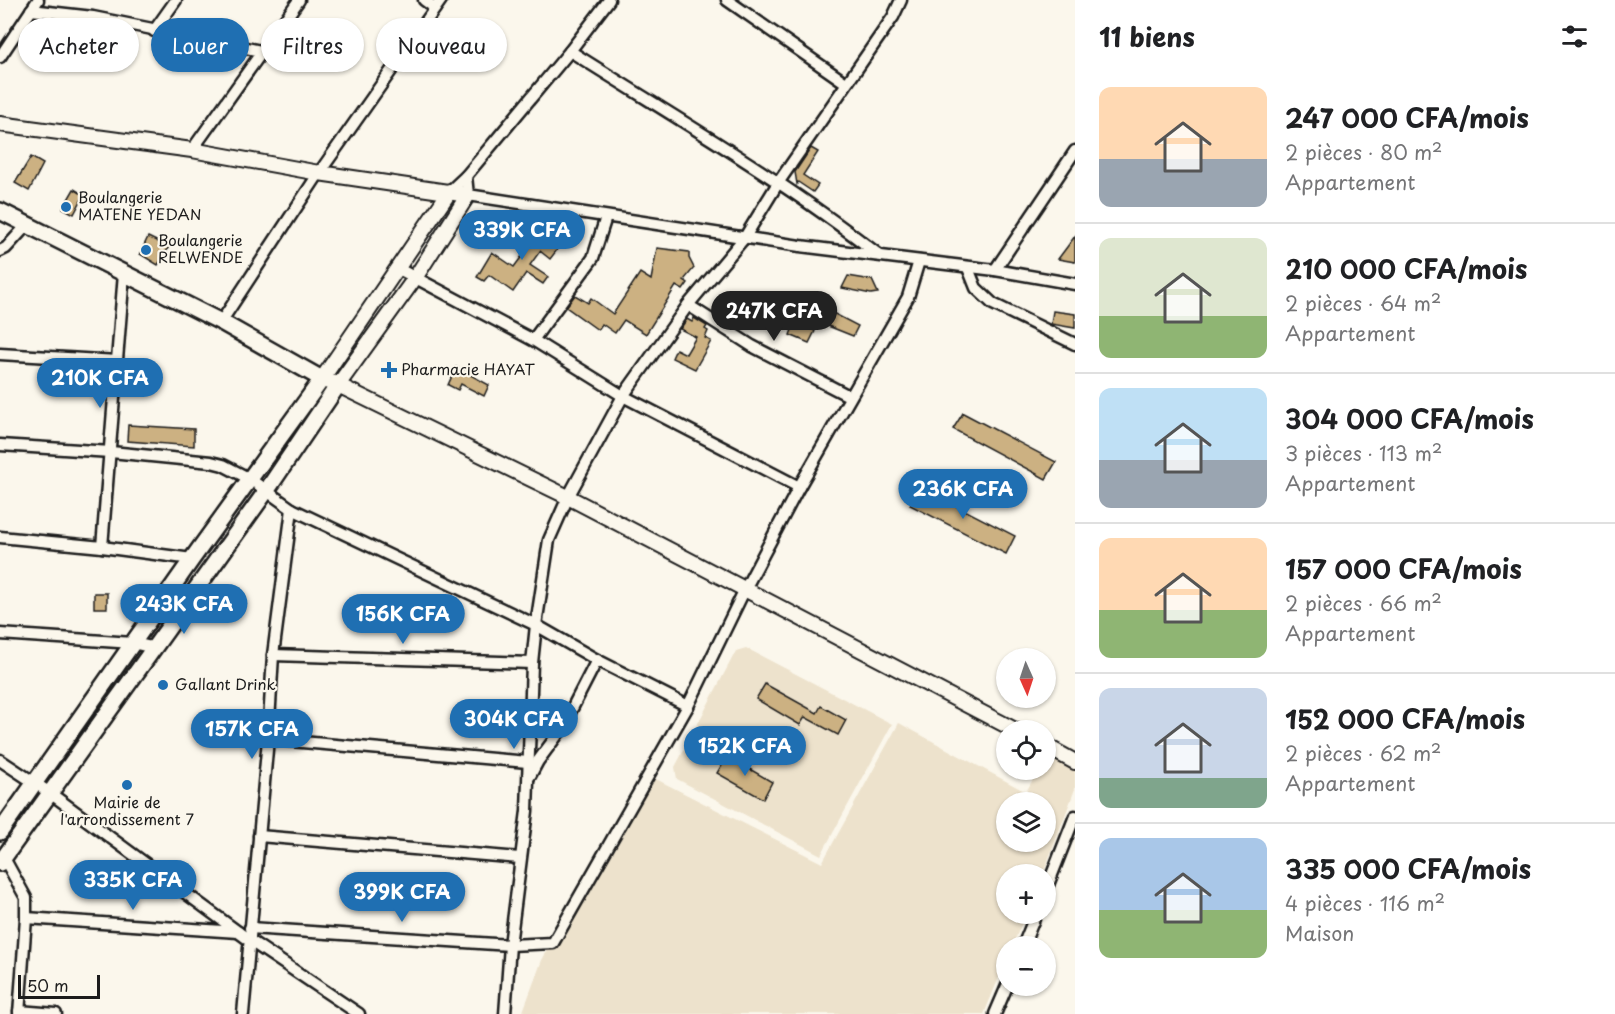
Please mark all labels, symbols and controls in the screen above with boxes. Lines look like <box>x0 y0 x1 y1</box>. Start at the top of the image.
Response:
text: 11 biens <box>1099 17 1195 56</box>
chip: Acheter <box>18 18 139 72</box>
chip: Louer <box>151 18 249 72</box>
chip: Filtres <box>261 18 364 72</box>
chip: Nouveau <box>376 18 507 72</box>
icon: filters <box>1558 20 1591 53</box>
text: 247 000 CFA/mois <box>1285 98 1529 137</box>
icon: home <box>1147 111 1219 183</box>
text: 2 pièces · 80 m² <box>1285 137 1442 167</box>
text: Appartement <box>1285 167 1415 197</box>
place label: Boulangerie MATENE YEDAN <box>78 185 201 225</box>
marker: Boulangerie MATENE YEDAN <box>59 200 73 214</box>
pin: 339K CFA <box>460 210 584 261</box>
text: 339K CFA <box>473 214 571 244</box>
place label: Boulangerie RELWENDE <box>158 228 243 268</box>
marker: Boulangerie RELWENDE <box>139 243 153 257</box>
text: 210 000 CFA/mois <box>1285 249 1528 288</box>
icon: home <box>1147 262 1219 334</box>
text: 2 pièces · 64 m² <box>1285 288 1441 318</box>
pin: 247K CFA <box>712 291 836 342</box>
text: 247K CFA <box>725 295 823 325</box>
text: Appartement <box>1285 318 1415 348</box>
place label: Pharmacie HAYAT <box>401 357 536 380</box>
pin: 210K CFA <box>38 358 162 409</box>
text: 210K CFA <box>51 362 149 392</box>
marker: Pharmacie HAYAT <box>382 363 396 377</box>
text: 304 000 CFA/mois <box>1285 399 1534 438</box>
icon: home <box>1147 412 1219 484</box>
text: 3 pièces · 113 m² <box>1285 438 1442 468</box>
text: Appartement <box>1285 468 1415 498</box>
pin: 236K CFA <box>901 469 1025 520</box>
text: 236K CFA <box>912 473 1014 503</box>
text: 157 000 CFA/mois <box>1285 549 1522 588</box>
icon: home <box>1147 562 1219 634</box>
pin: 243K CFA <box>122 584 246 635</box>
text: 243K CFA <box>134 588 234 618</box>
text: 2 pièces · 66 m² <box>1285 588 1442 618</box>
pin: 156K CFA <box>341 594 465 645</box>
text: 156K CFA <box>356 598 450 628</box>
text: Appartement <box>1285 618 1415 648</box>
north arrow <box>996 648 1056 708</box>
map controls <box>996 648 1056 996</box>
place label: Gallant Drink <box>175 672 276 695</box>
marker: Gallant Drink <box>156 678 170 692</box>
pin: 304K CFA <box>452 699 576 750</box>
text: 152 000 CFA/mois <box>1285 699 1525 738</box>
text: 304K CFA <box>464 703 564 733</box>
pin: 157K CFA <box>190 709 314 760</box>
icon: home <box>1147 712 1219 784</box>
text: 157K CFA <box>205 713 299 743</box>
button: locate <box>996 720 1056 780</box>
pin: 152K CFA <box>683 726 807 777</box>
text: 152K CFA <box>698 730 792 760</box>
text: 2 pièces · 62 m² <box>1285 738 1441 768</box>
text: Appartement <box>1285 768 1415 798</box>
marker: Mairie de l'arrondissement 7 <box>120 778 134 792</box>
place label: Mairie de l'arrondissement 7 <box>60 790 195 830</box>
button: layers <box>996 792 1056 852</box>
text: 335 000 CFA/mois <box>1285 849 1531 888</box>
pin: 335K CFA <box>71 860 195 911</box>
icon: home <box>1147 862 1219 934</box>
text: 335K CFA <box>83 864 183 894</box>
button: + <box>996 864 1056 924</box>
pin: 399K CFA <box>340 872 464 923</box>
text: 399K CFA <box>353 876 451 906</box>
text: 4 pièces · 116 m² <box>1285 888 1445 918</box>
text: Maison <box>1285 918 1354 948</box>
button: − <box>996 936 1056 996</box>
scale bar <box>18 972 100 1000</box>
text: 50 m <box>27 973 68 997</box>

